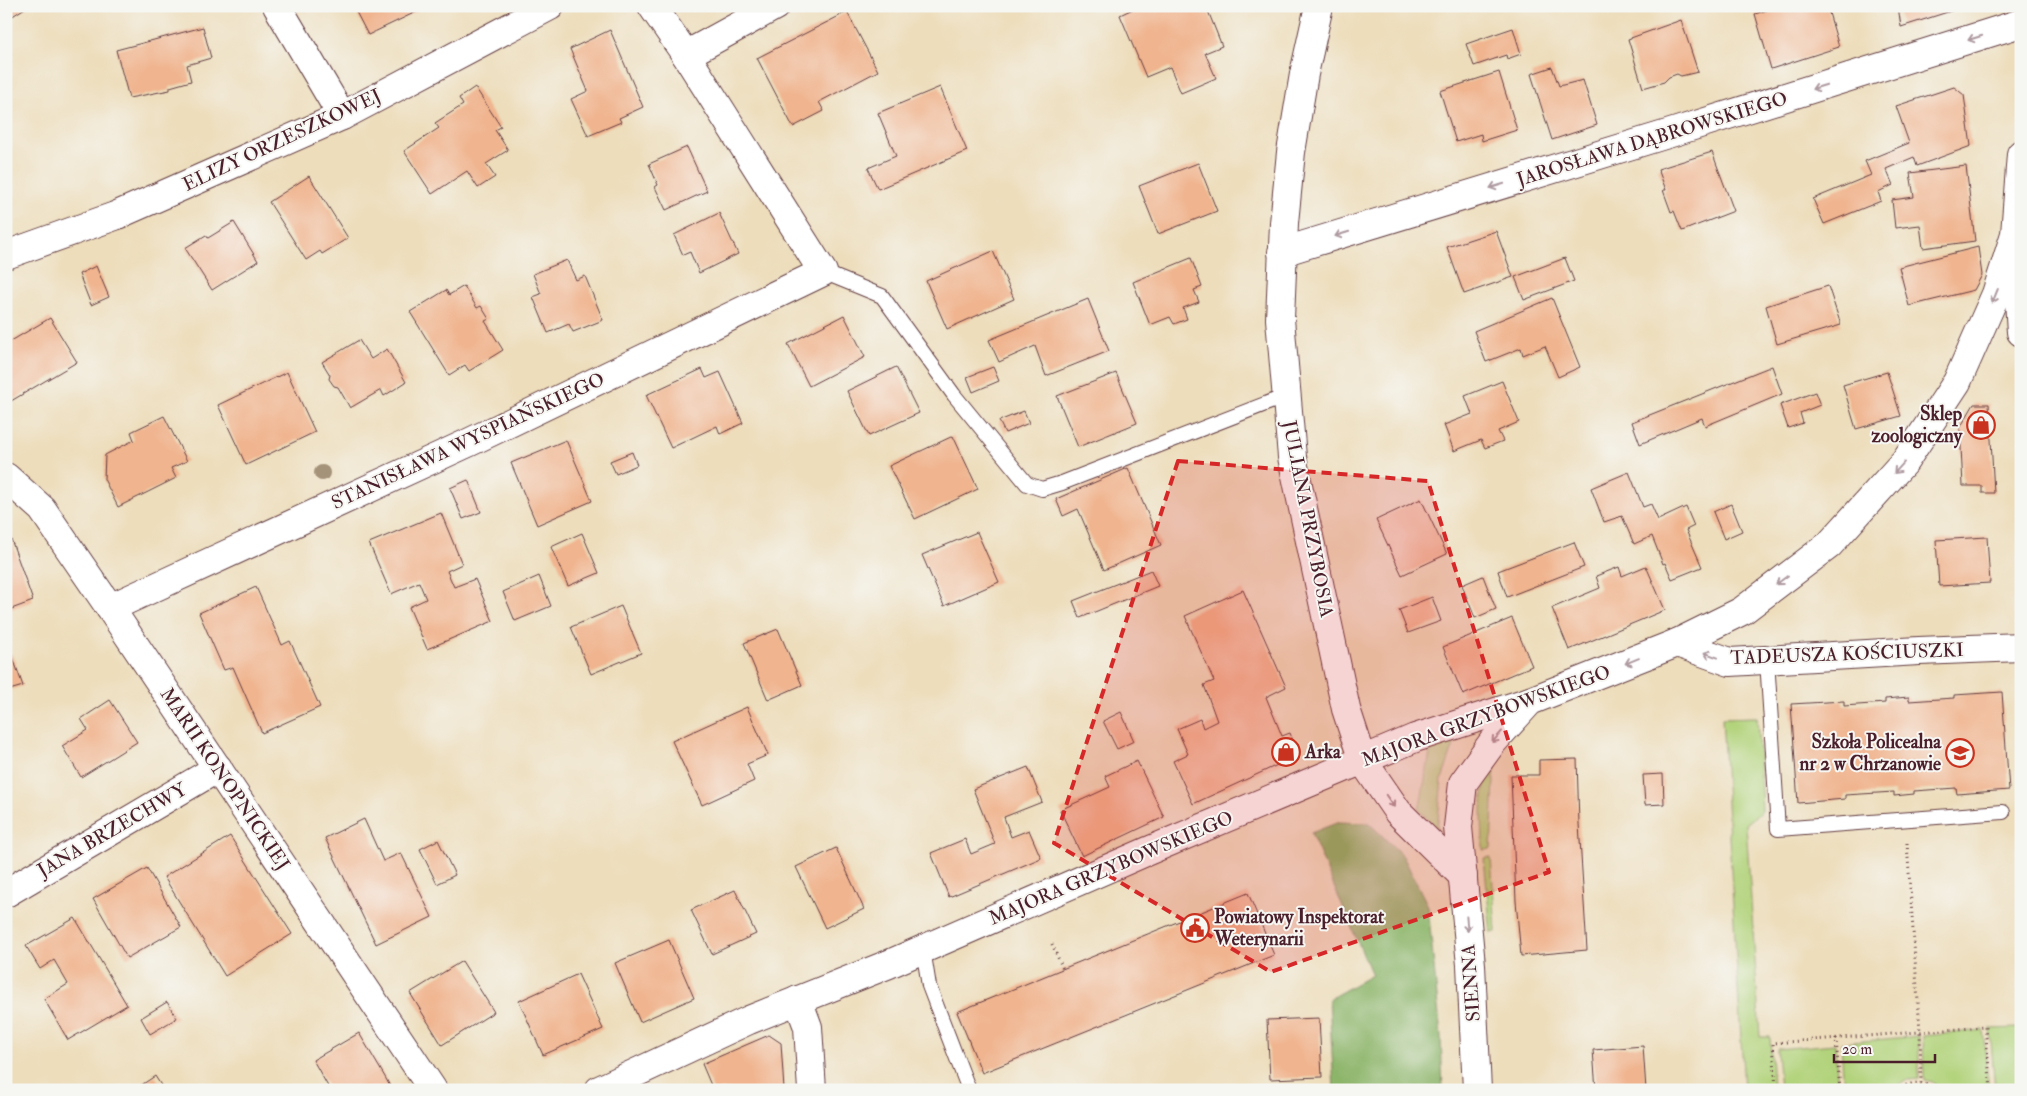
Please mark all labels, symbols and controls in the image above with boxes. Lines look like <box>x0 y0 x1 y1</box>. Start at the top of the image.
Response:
one-way arrow <box>1967 34 1983 43</box>
one-way arrow <box>1812 82 1828 92</box>
street label: ELIZY ORZESZKOWEJ <box>179 83 385 197</box>
street label: JAROSŁAWA DĄBROWSKIEGO <box>1513 86 1790 192</box>
one-way arrow <box>1489 182 1505 192</box>
one-way arrow <box>1334 229 1350 239</box>
one-way arrow <box>1989 289 1998 304</box>
street label: STANISŁAWA WYSPIAŃSKIEGO <box>327 365 608 515</box>
place label: Sklep zoologiczny <box>1872 402 1963 449</box>
shop icon: Sklep zoologiczny <box>1966 410 1996 440</box>
street label: JULIANA PRZYBOSIA <box>1277 417 1339 620</box>
one-way arrow <box>1893 462 1905 475</box>
one-way arrow <box>1776 575 1789 586</box>
street label: TADEUSZA KOŚCIUSZKI <box>1730 636 1964 670</box>
one-way arrow <box>1704 650 1719 659</box>
one-way arrow <box>1625 657 1640 666</box>
street label: MAJORA GRZYBOWSKIEGO <box>1358 660 1614 772</box>
street label: MARII KONOPNICKIEJ <box>155 683 295 875</box>
place label: Szkoła Policealna nr 2 w Chrzanowie <box>1798 730 1942 776</box>
one-way arrow <box>1491 731 1503 744</box>
shop icon: Arka <box>1271 737 1301 767</box>
school or university icon: Szkoła Policealna nr 2 w Chrzanowie <box>1945 738 1975 768</box>
place label: Arka <box>1304 740 1342 764</box>
street label: JANA BRZECHWY <box>32 777 192 883</box>
one-way arrow <box>1385 794 1395 808</box>
street label: MAJORA GRZYBOWSKIEGO <box>985 806 1237 930</box>
place label: Powiatowy Inspektorat Weterynarii <box>1213 905 1385 952</box>
public building icon: Powiatowy Inspektorat Weterynarii <box>1180 913 1210 943</box>
one-way arrow <box>1462 916 1472 932</box>
street label: SIENNA <box>1456 943 1486 1023</box>
scale bar <box>1834 1031 1936 1063</box>
text: 20 m <box>1842 1040 1872 1059</box>

